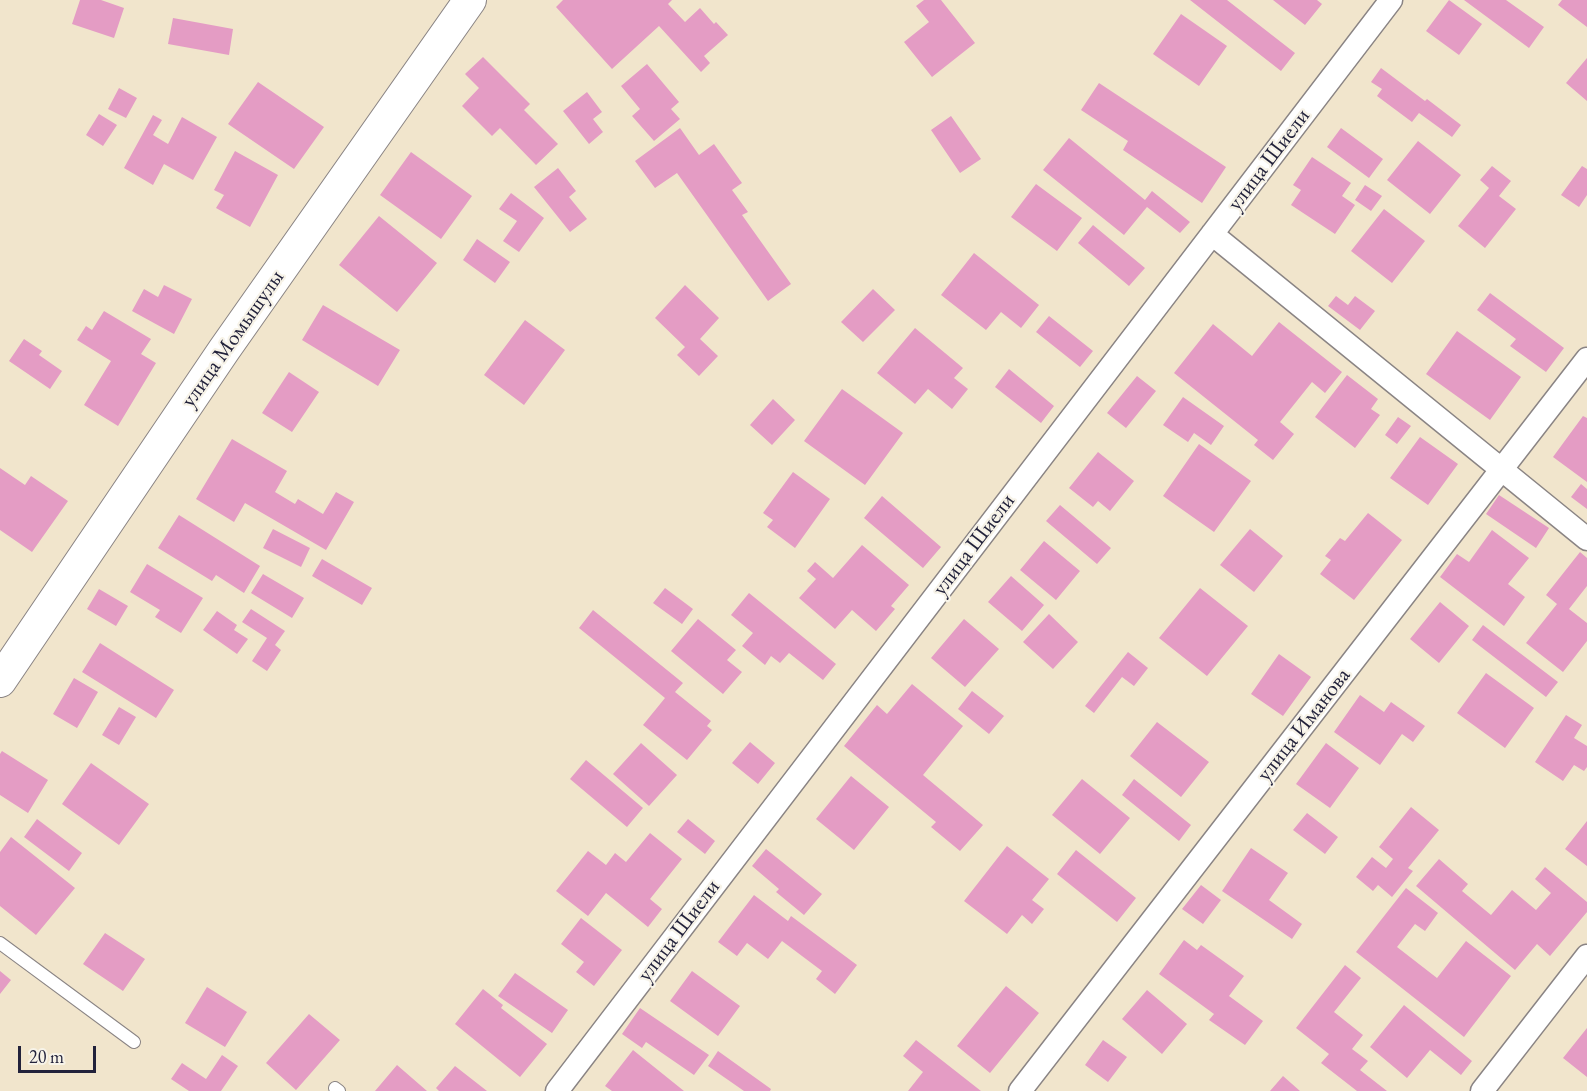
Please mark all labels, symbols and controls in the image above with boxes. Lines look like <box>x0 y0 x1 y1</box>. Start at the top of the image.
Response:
street label: улица Шиели <box>1222 104 1316 216</box>
street label: улица Момышулы <box>176 265 290 413</box>
street label: улица Шиели <box>927 489 1021 601</box>
street label: улица Иманова <box>1252 663 1356 787</box>
street label: улица Шиели <box>632 875 726 987</box>
scale bar <box>21 1034 99 1072</box>
text: 20 m <box>29 1045 64 1068</box>

